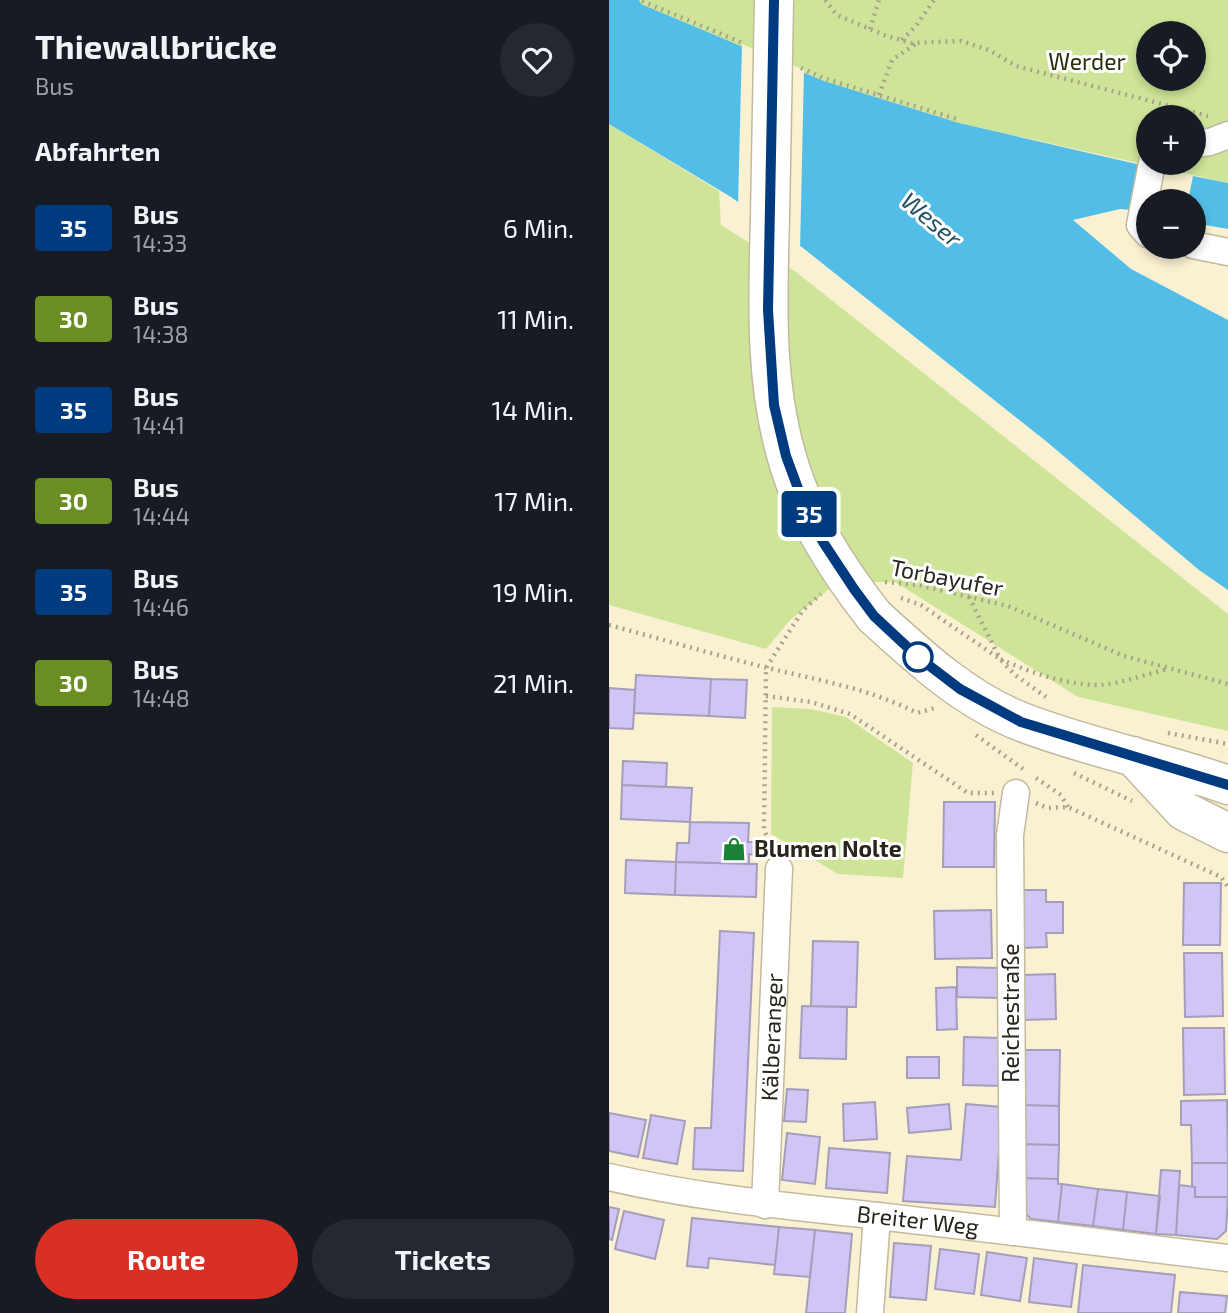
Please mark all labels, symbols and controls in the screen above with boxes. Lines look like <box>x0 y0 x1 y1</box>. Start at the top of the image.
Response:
map controls <box>1136 21 1206 259</box>
button: locate <box>1136 21 1206 91</box>
button: heart <box>500 23 574 97</box>
text: Thiewallbrücke <box>35 26 277 66</box>
park label: Werder <box>1048 47 1126 75</box>
text: Bus <box>35 72 74 100</box>
button: + <box>1136 105 1206 175</box>
text: Abfahrten <box>35 135 160 166</box>
water label: Weser <box>896 185 968 253</box>
button: − <box>1136 189 1206 259</box>
text: Bus <box>133 198 179 229</box>
text: 6 Min. <box>503 212 574 243</box>
text: 35 <box>60 213 87 242</box>
text: 14:33 <box>133 229 187 257</box>
text: Bus <box>133 289 179 320</box>
text: 11 Min. <box>497 303 574 334</box>
text: 30 <box>59 304 88 333</box>
text: 14:38 <box>133 320 188 348</box>
text: Bus <box>133 380 179 411</box>
text: 14 Min. <box>492 394 574 425</box>
text: 35 <box>60 395 87 424</box>
text: 14:41 <box>133 411 185 439</box>
text: Bus <box>133 471 179 502</box>
text: 17 Min. <box>494 485 574 516</box>
text: 30 <box>59 486 88 515</box>
line badge: 35 <box>777 491 841 537</box>
text: 35 <box>796 499 822 528</box>
text: 14:44 <box>133 502 190 530</box>
street label: Torbayufer <box>888 552 1006 602</box>
text: Bus <box>133 562 179 593</box>
text: 19 Min. <box>493 576 574 607</box>
text: 35 <box>60 577 87 606</box>
text: 14:46 <box>133 593 189 621</box>
unlabelled marker <box>903 642 933 672</box>
text: Bus <box>133 653 179 684</box>
text: 21 Min. <box>493 667 574 698</box>
text: 30 <box>59 668 88 697</box>
text: 14:48 <box>133 684 190 712</box>
place label: Blumen Nolte <box>754 834 902 862</box>
shop icon: Blumen Nolte <box>720 835 748 863</box>
street label: Reichestraße <box>996 943 1024 1083</box>
street label: Kälberanger <box>754 972 788 1102</box>
street label: Breiter Weg <box>855 1199 981 1241</box>
button: Route <box>35 1219 298 1299</box>
button: Tickets <box>312 1219 574 1299</box>

